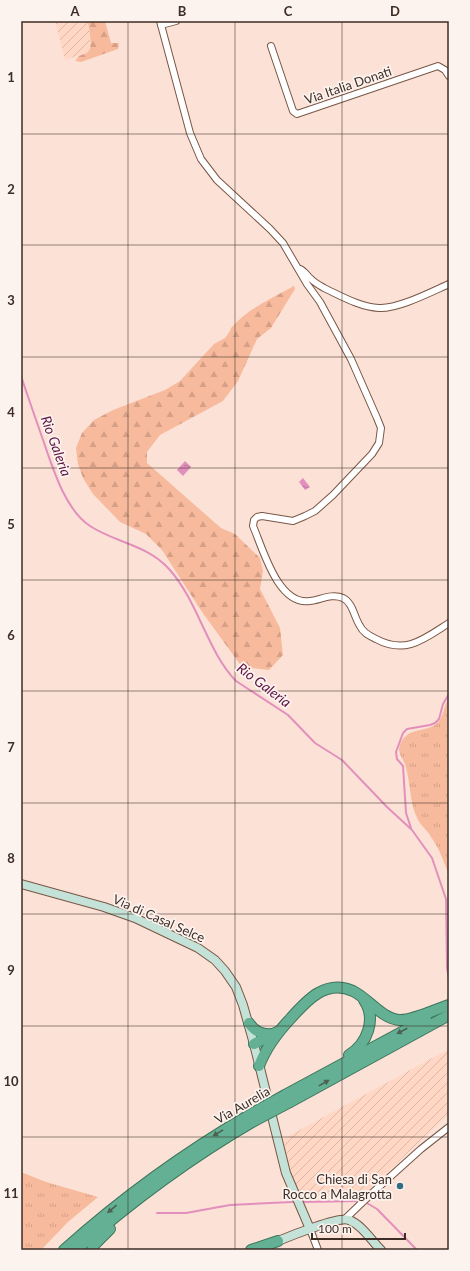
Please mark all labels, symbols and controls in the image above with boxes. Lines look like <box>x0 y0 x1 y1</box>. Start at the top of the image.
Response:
text: A <box>69 3 80 19</box>
text: B <box>178 3 187 19</box>
text: C <box>284 3 293 19</box>
text: D <box>390 3 400 19</box>
street label: Via Italia Donati <box>302 63 394 107</box>
text: 1 <box>7 69 15 85</box>
text: 2 <box>7 181 15 197</box>
text: 3 <box>7 292 15 308</box>
text: 4 <box>7 404 15 420</box>
water label: Rio Galeria <box>38 413 75 479</box>
text: 5 <box>7 516 15 532</box>
text: 6 <box>7 627 15 643</box>
water label: Rio Galeria <box>234 659 295 710</box>
text: 7 <box>7 739 15 755</box>
text: 8 <box>7 850 15 866</box>
street label: Via di Casal Selce <box>111 891 208 945</box>
text: 9 <box>7 962 15 978</box>
one-way arrow <box>396 1028 408 1035</box>
text: 10 <box>3 1073 19 1089</box>
one-way arrow <box>318 1080 330 1086</box>
street label: Via Aurelia <box>212 1083 272 1127</box>
one-way arrow <box>212 1130 224 1137</box>
place label: Chiesa di San Rocco a Malagrotta <box>283 1171 392 1202</box>
marker: Chiesa di San Rocco a Malagrotta <box>395 1181 405 1191</box>
text: 11 <box>3 1185 19 1201</box>
one-way arrow <box>106 1204 117 1213</box>
scale bar <box>312 1215 405 1241</box>
text: 100 m <box>318 1221 352 1236</box>

